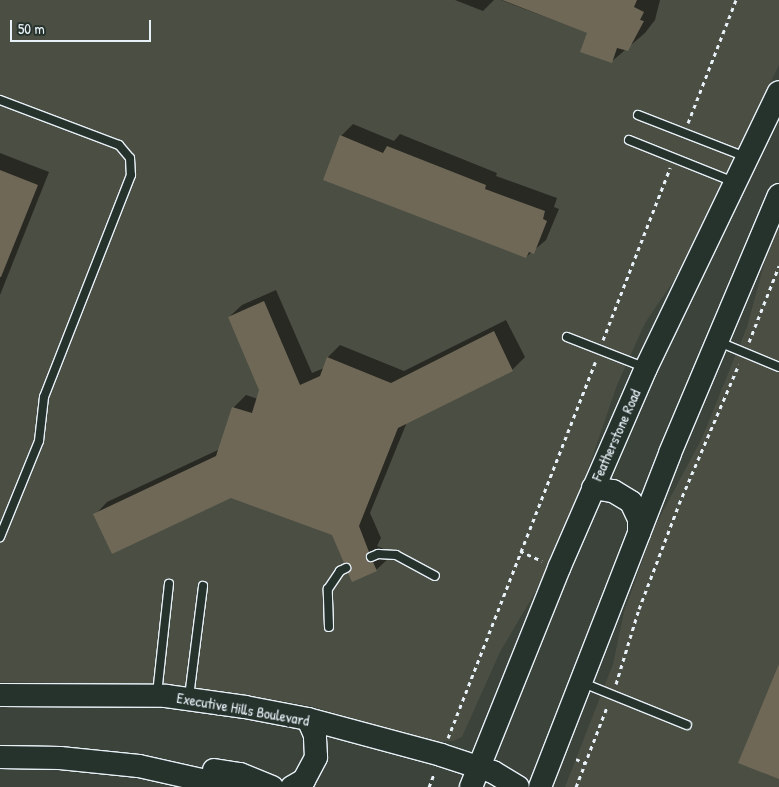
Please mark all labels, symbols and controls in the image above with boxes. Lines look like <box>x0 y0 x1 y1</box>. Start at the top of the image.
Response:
scale bar <box>12 10 154 42</box>
text: 50 m <box>18 18 45 39</box>
street label: Featherstone Road <box>588 386 644 484</box>
street label: Executive Hills Boulevard <box>175 688 311 730</box>

